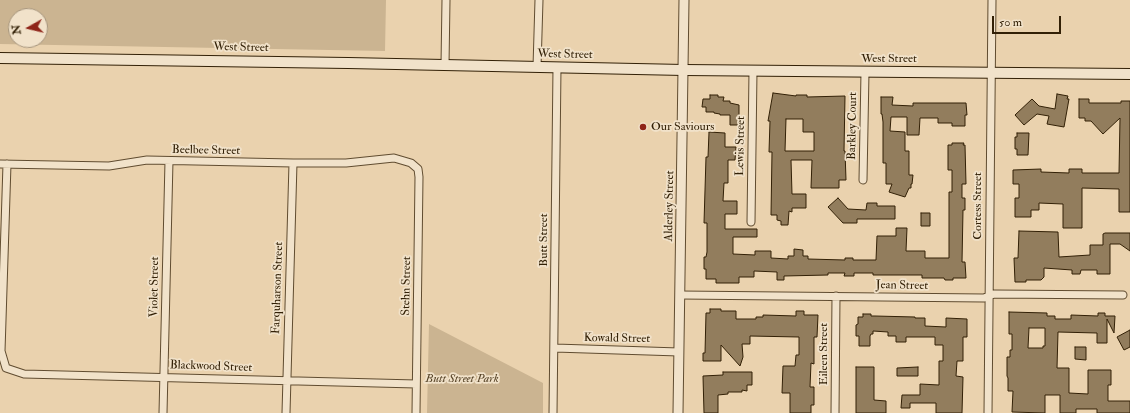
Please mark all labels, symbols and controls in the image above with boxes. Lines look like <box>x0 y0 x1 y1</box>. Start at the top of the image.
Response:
north arrow <box>8 8 48 48</box>
scale bar <box>994 8 1063 34</box>
text: 50 m <box>999 15 1022 30</box>
text: N <box>9 24 24 35</box>
street label: West Street <box>213 40 269 56</box>
street label: West Street <box>537 47 593 63</box>
street label: West Street <box>861 52 917 66</box>
street label: Barkley Court <box>845 92 861 160</box>
street label: Lewis Street <box>733 116 749 176</box>
place label: Our Saviours <box>651 120 714 134</box>
marker: Our Saviours <box>638 122 648 132</box>
street label: Beelbee Street <box>172 143 240 159</box>
street label: Alderley Street <box>662 171 678 241</box>
street label: Cortess Street <box>971 172 985 240</box>
street label: Butt Street <box>537 213 551 267</box>
street label: Farquharson Street <box>269 242 287 334</box>
street label: Stehn Street <box>399 256 415 316</box>
street label: Violet Street <box>147 257 163 317</box>
street label: Jean Street <box>876 278 928 294</box>
street label: Eileen Street <box>817 323 831 385</box>
street label: Kowald Street <box>584 331 650 347</box>
street label: Blackwood Street <box>170 358 252 376</box>
park label: Butt Street Park <box>425 372 499 386</box>

